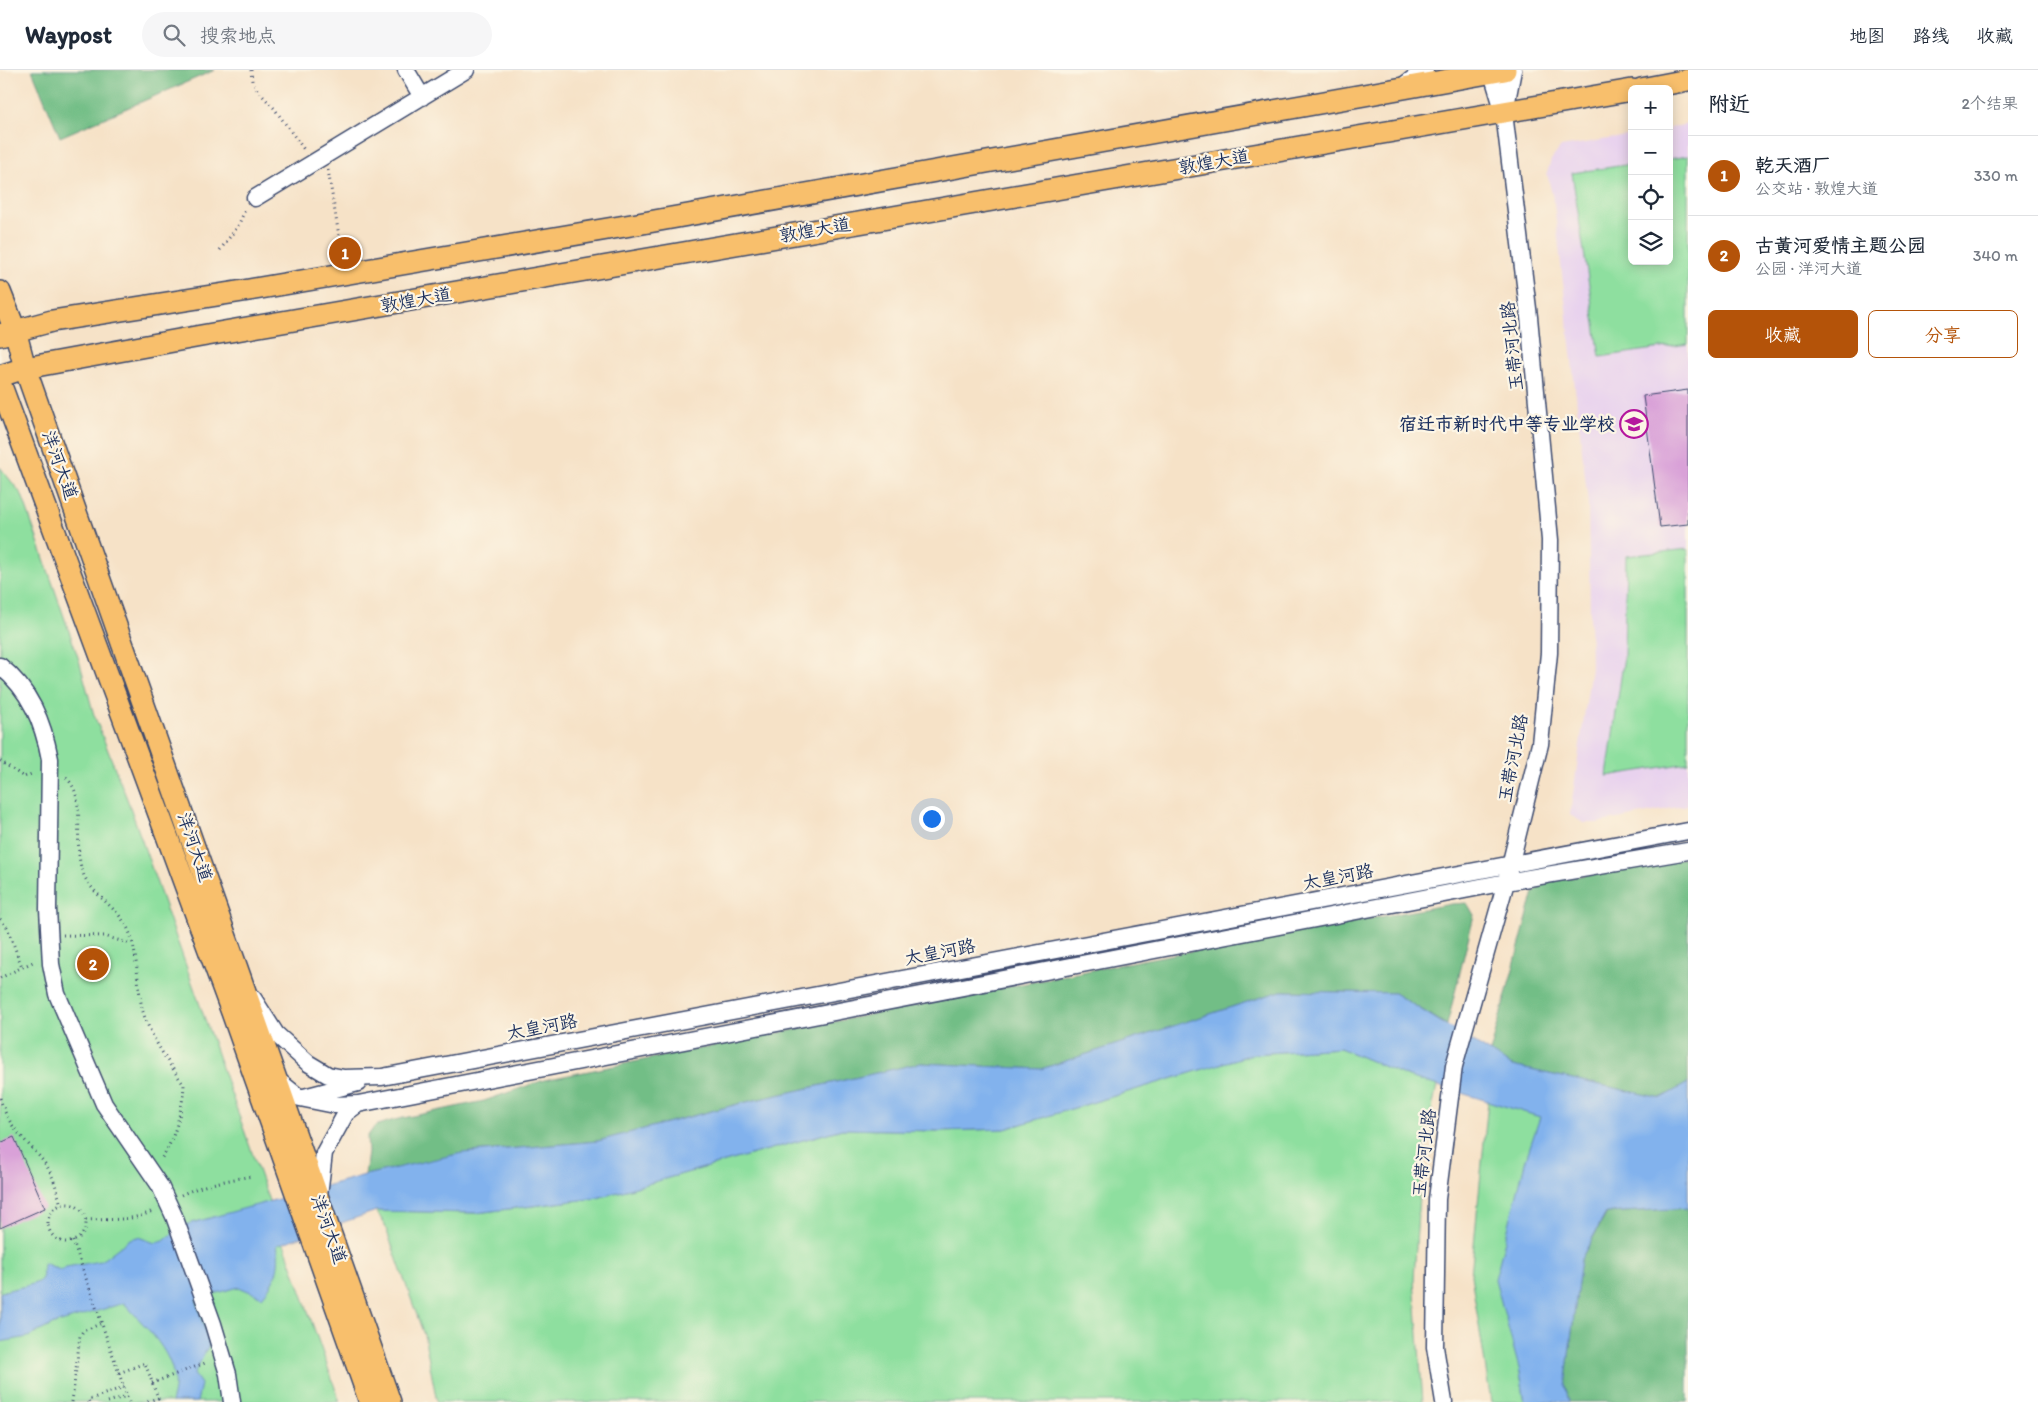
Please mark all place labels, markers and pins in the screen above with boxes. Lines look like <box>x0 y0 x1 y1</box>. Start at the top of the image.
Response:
pin: 1 <box>329 234 361 272</box>
school or university icon: 宿迁市新时代中等专业学校 <box>1619 409 1649 439</box>
place label: 宿迁市新时代中等专业学校 <box>1399 413 1615 435</box>
pin: 2 <box>77 945 109 983</box>

